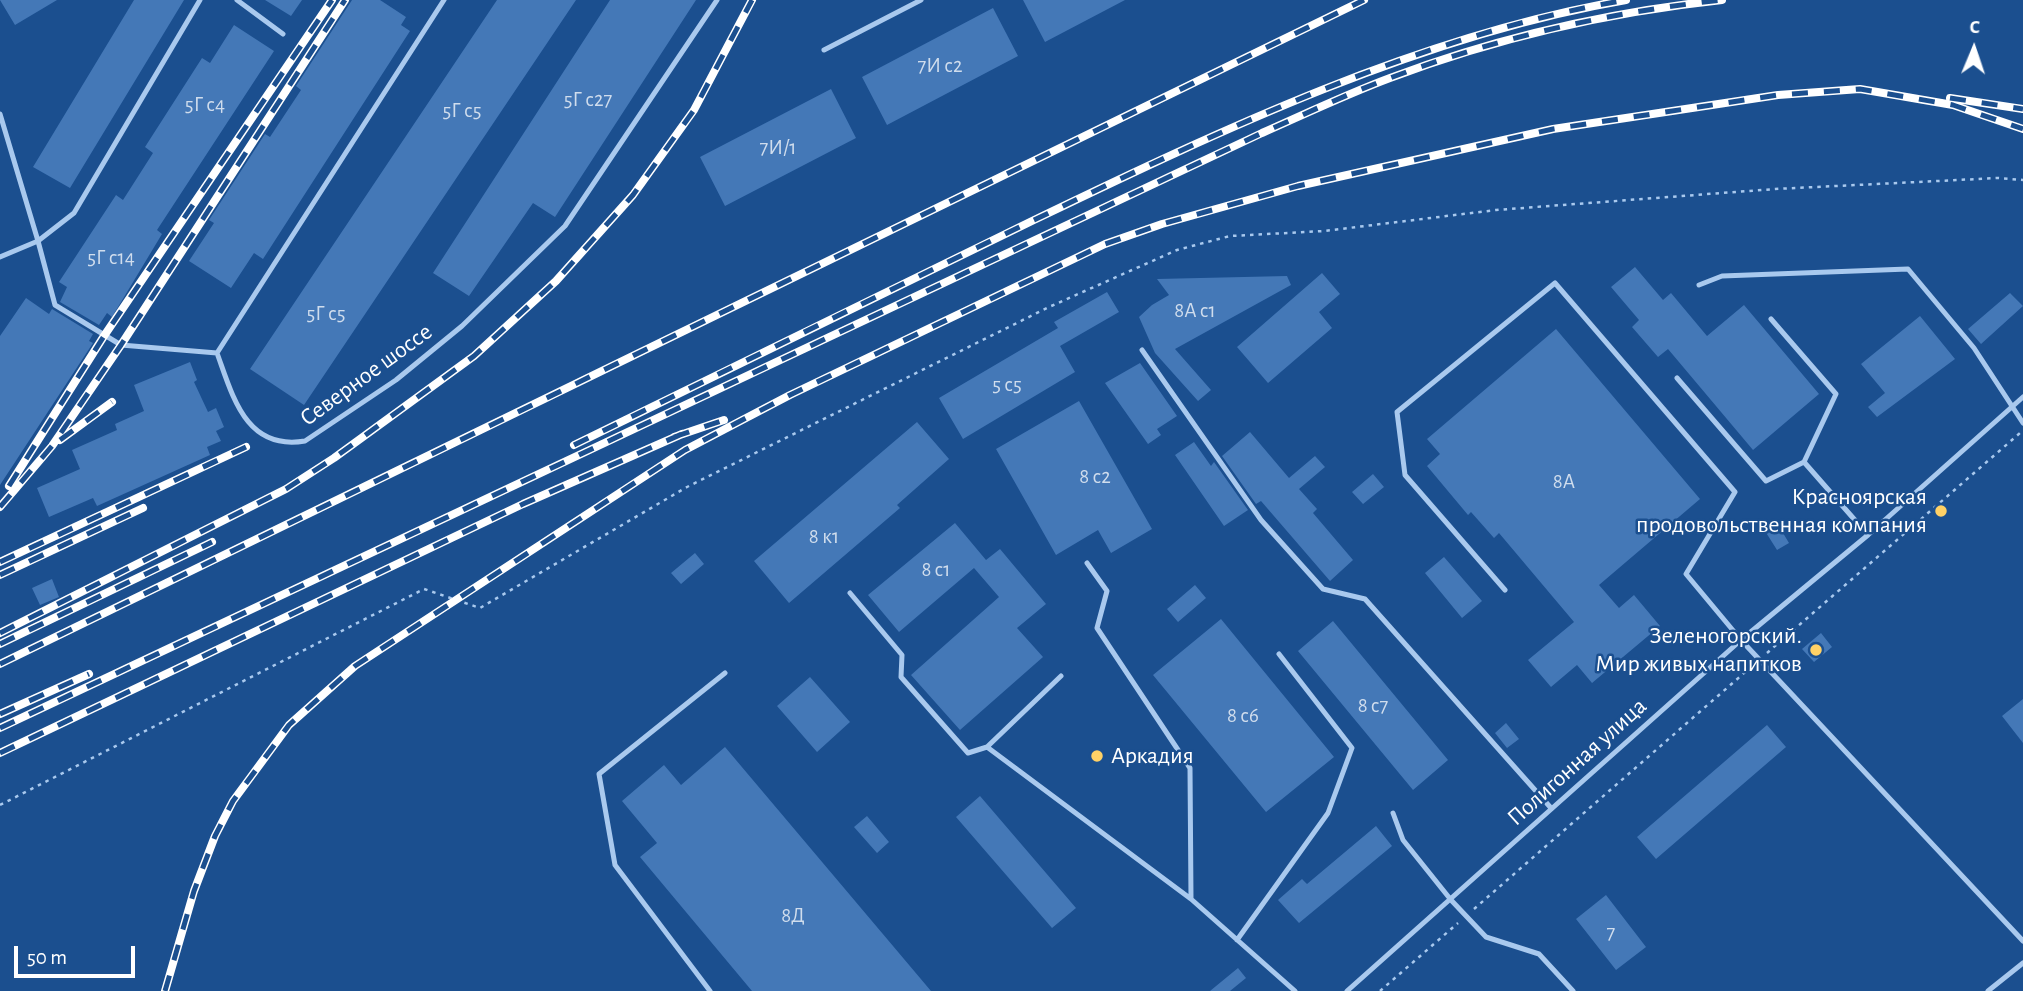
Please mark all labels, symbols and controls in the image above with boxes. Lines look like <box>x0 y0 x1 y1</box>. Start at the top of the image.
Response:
north arrow <box>1939 14 2009 84</box>
text: С <box>1969 18 1980 37</box>
house number: 7И с2 <box>917 53 963 79</box>
house number: 5Г с27 <box>564 87 612 113</box>
house number: 5Г с4 <box>185 92 225 118</box>
house number: 5Г с5 <box>443 98 481 124</box>
house number: 7И/1 <box>760 135 796 161</box>
house number: 5Г с14 <box>87 245 135 271</box>
house number: 8А с1 <box>1174 298 1216 324</box>
house number: 5Г с5 <box>307 301 345 327</box>
street label: Северное шоссе <box>294 317 438 433</box>
house number: 5 с5 <box>992 372 1022 398</box>
house number: 8 с2 <box>1079 464 1111 490</box>
house number: 8А <box>1553 469 1575 495</box>
place label: Красноярская продовольственная компания <box>1636 483 1927 539</box>
marker: Красноярская продовольственная компания <box>1933 503 1949 519</box>
house number: 8 к1 <box>809 524 839 550</box>
house number: 8 с1 <box>921 557 951 583</box>
place label: Зеленогорский. Мир живых напитков <box>1595 622 1802 678</box>
marker: Зеленогорский. Мир живых напитков <box>1808 642 1824 658</box>
street label: Полигонная улица <box>1501 692 1653 832</box>
house number: 8 с7 <box>1358 693 1388 719</box>
house number: 8 с6 <box>1227 703 1259 729</box>
place label: Аркадия <box>1111 742 1194 770</box>
marker: Аркадия <box>1089 748 1105 764</box>
house number: 8Д <box>781 903 805 929</box>
house number: 7 <box>1607 920 1615 946</box>
scale bar <box>18 932 138 976</box>
text: 50 m <box>27 947 67 968</box>

